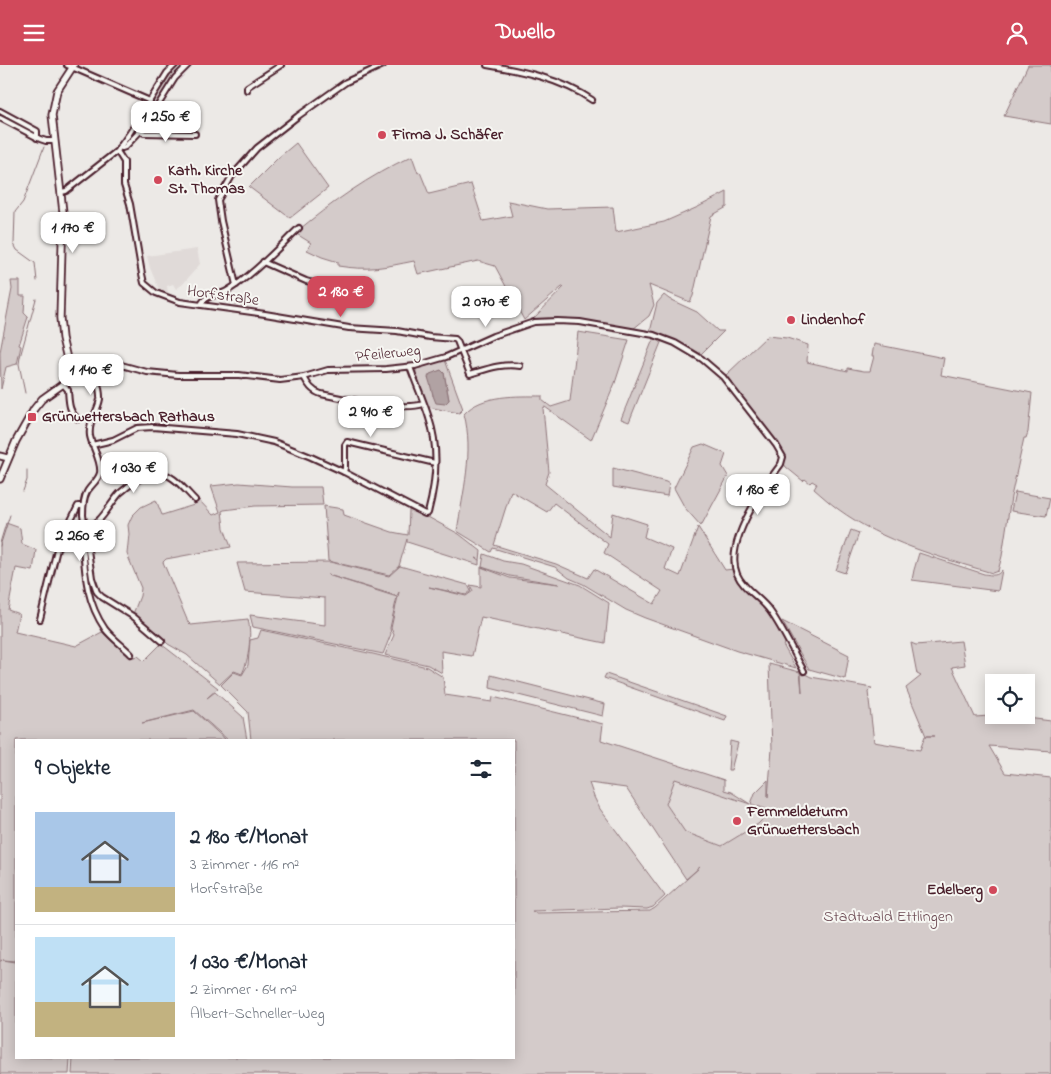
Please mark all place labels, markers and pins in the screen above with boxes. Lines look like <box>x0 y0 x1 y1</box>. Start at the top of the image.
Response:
pin: 1 250 € <box>120 101 212 143</box>
place label: Firma J. Schäfer <box>391 123 504 147</box>
marker: Firma J. Schäfer <box>376 129 388 141</box>
place label: Kath. Kirche St. Thomas <box>168 159 245 201</box>
marker: Kath. Kirche St. Thomas <box>152 174 164 186</box>
pin: 1 170 € <box>27 211 119 254</box>
pin: 2 180 € <box>295 275 387 318</box>
pin: 2 070 € <box>440 285 532 328</box>
place label: Lindenhof <box>801 308 866 332</box>
marker: Lindenhof <box>785 314 797 326</box>
pin: 1 140 € <box>45 353 137 396</box>
pin: 2 910 € <box>325 395 417 438</box>
place label: Grünwettersbach Rathaus <box>42 405 215 429</box>
marker: Grünwettersbach Rathaus <box>26 411 38 423</box>
pin: 1 030 € <box>88 451 180 494</box>
pin: 1 180 € <box>712 473 804 516</box>
pin: 2 260 € <box>34 519 126 562</box>
place label: Fernmeldeturm Grünwettersbach <box>746 800 860 842</box>
marker: Fernmeldeturm Grünwettersbach <box>731 815 743 827</box>
place label: Edelberg <box>927 878 983 903</box>
marker: Edelberg <box>987 884 999 896</box>

